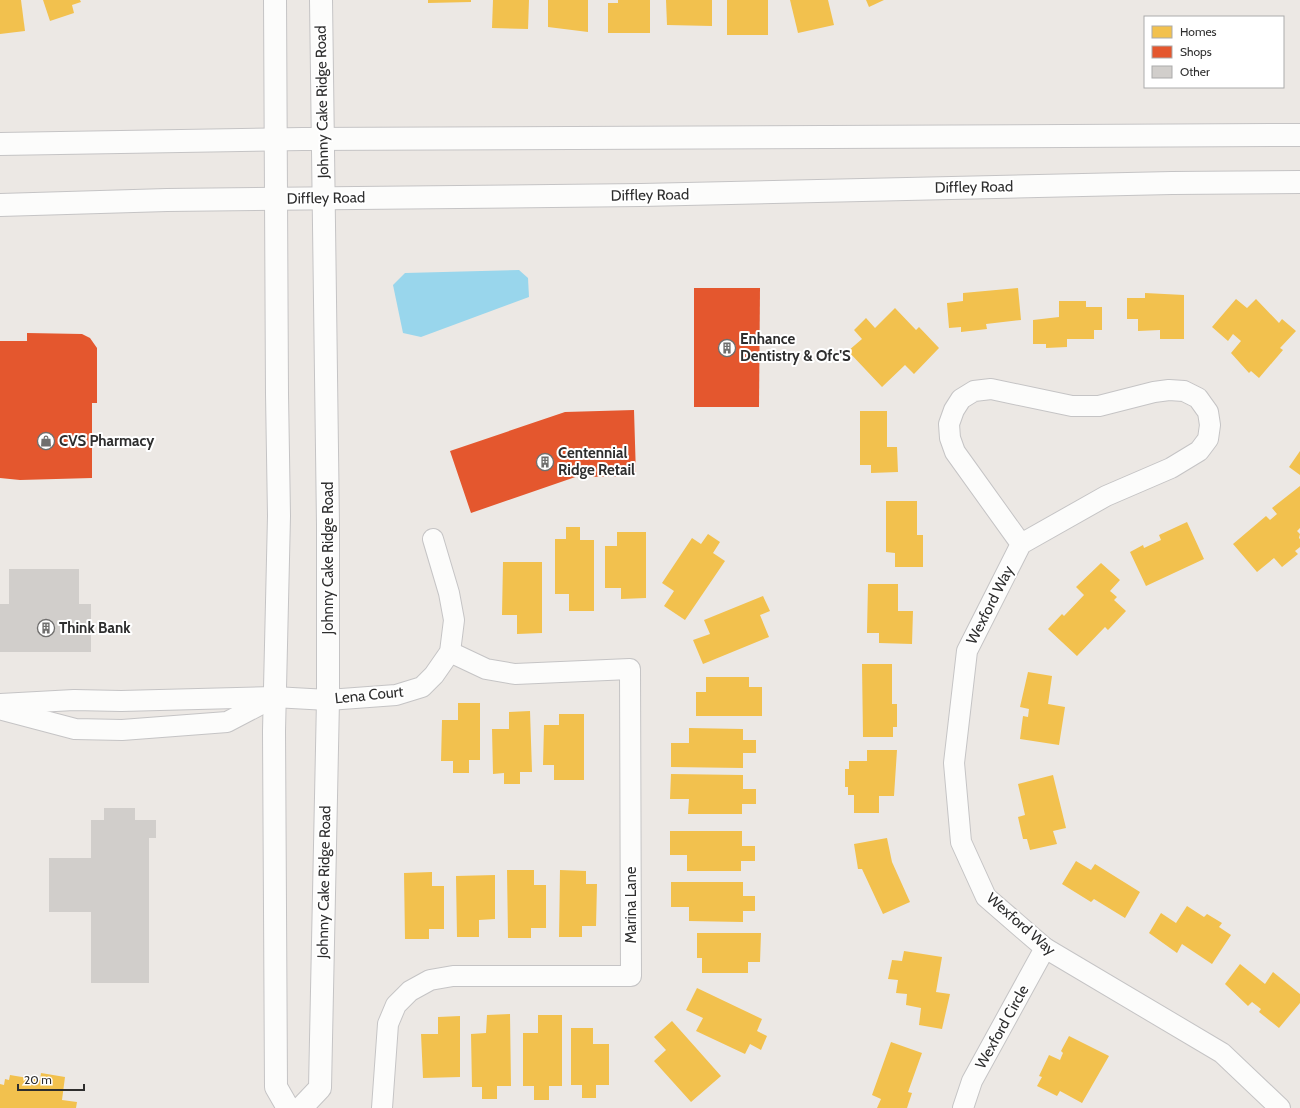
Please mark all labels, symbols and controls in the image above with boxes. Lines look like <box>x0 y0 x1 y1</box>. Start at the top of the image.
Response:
legend <box>1144 16 1284 88</box>
text: Homes <box>1180 24 1217 39</box>
street label: Johnny Cake Ridge Road <box>312 25 332 180</box>
text: Shops <box>1180 44 1212 59</box>
text: Other <box>1180 64 1210 79</box>
street label: Diffley Road <box>935 177 1013 197</box>
street label: Diffley Road <box>611 185 689 205</box>
street label: Diffley Road <box>287 188 365 208</box>
place label: Enhance Dentistry & Ofc'S <box>740 330 851 365</box>
building icon: Enhance Dentistry & Ofc'S <box>717 338 737 358</box>
shop icon: CVS Pharmacy <box>36 431 56 451</box>
place label: CVS Pharmacy <box>59 432 155 450</box>
place label: Centennial Ridge Retail <box>558 444 635 479</box>
building icon: Centennial Ridge Retail <box>535 452 555 472</box>
street label: Johnny Cake Ridge Road <box>319 482 337 635</box>
street label: Wexford Way <box>963 562 1018 647</box>
building icon: Think Bank <box>36 618 56 638</box>
place label: Think Bank <box>59 619 131 637</box>
street label: Lena Court <box>334 682 404 708</box>
street label: Johnny Cake Ridge Road <box>314 805 334 960</box>
street label: Marina Lane <box>622 866 640 943</box>
street label: Wexford Way <box>983 889 1060 959</box>
street label: Wexford Circle <box>972 982 1033 1072</box>
scale bar <box>18 1066 84 1092</box>
text: 20 m <box>24 1072 52 1087</box>

